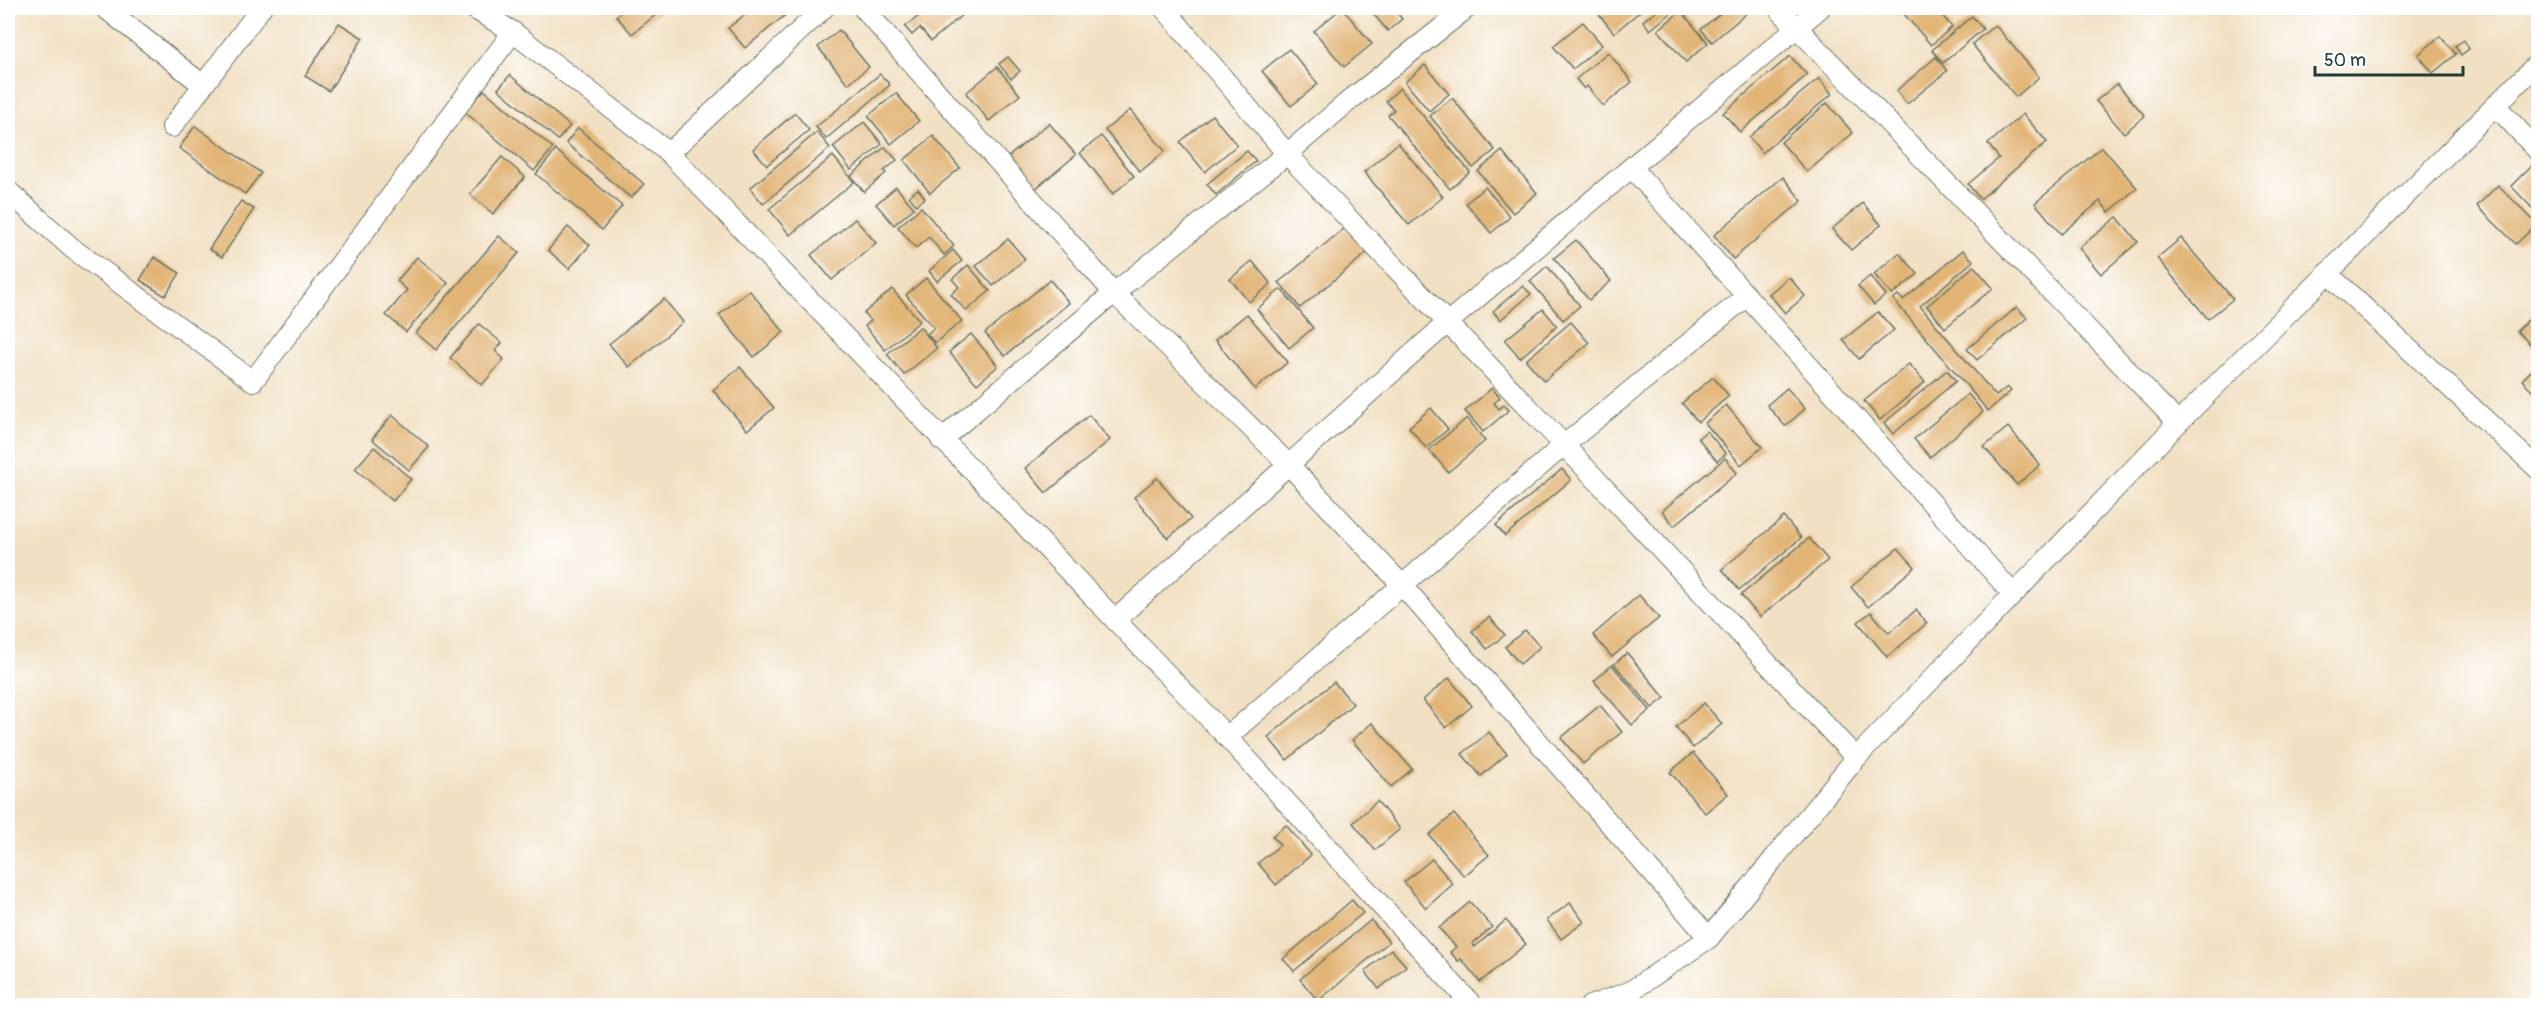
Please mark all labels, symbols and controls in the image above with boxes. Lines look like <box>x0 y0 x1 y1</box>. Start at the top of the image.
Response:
scale bar <box>2315 39 2464 77</box>
text: 50 m <box>2324 49 2366 72</box>

